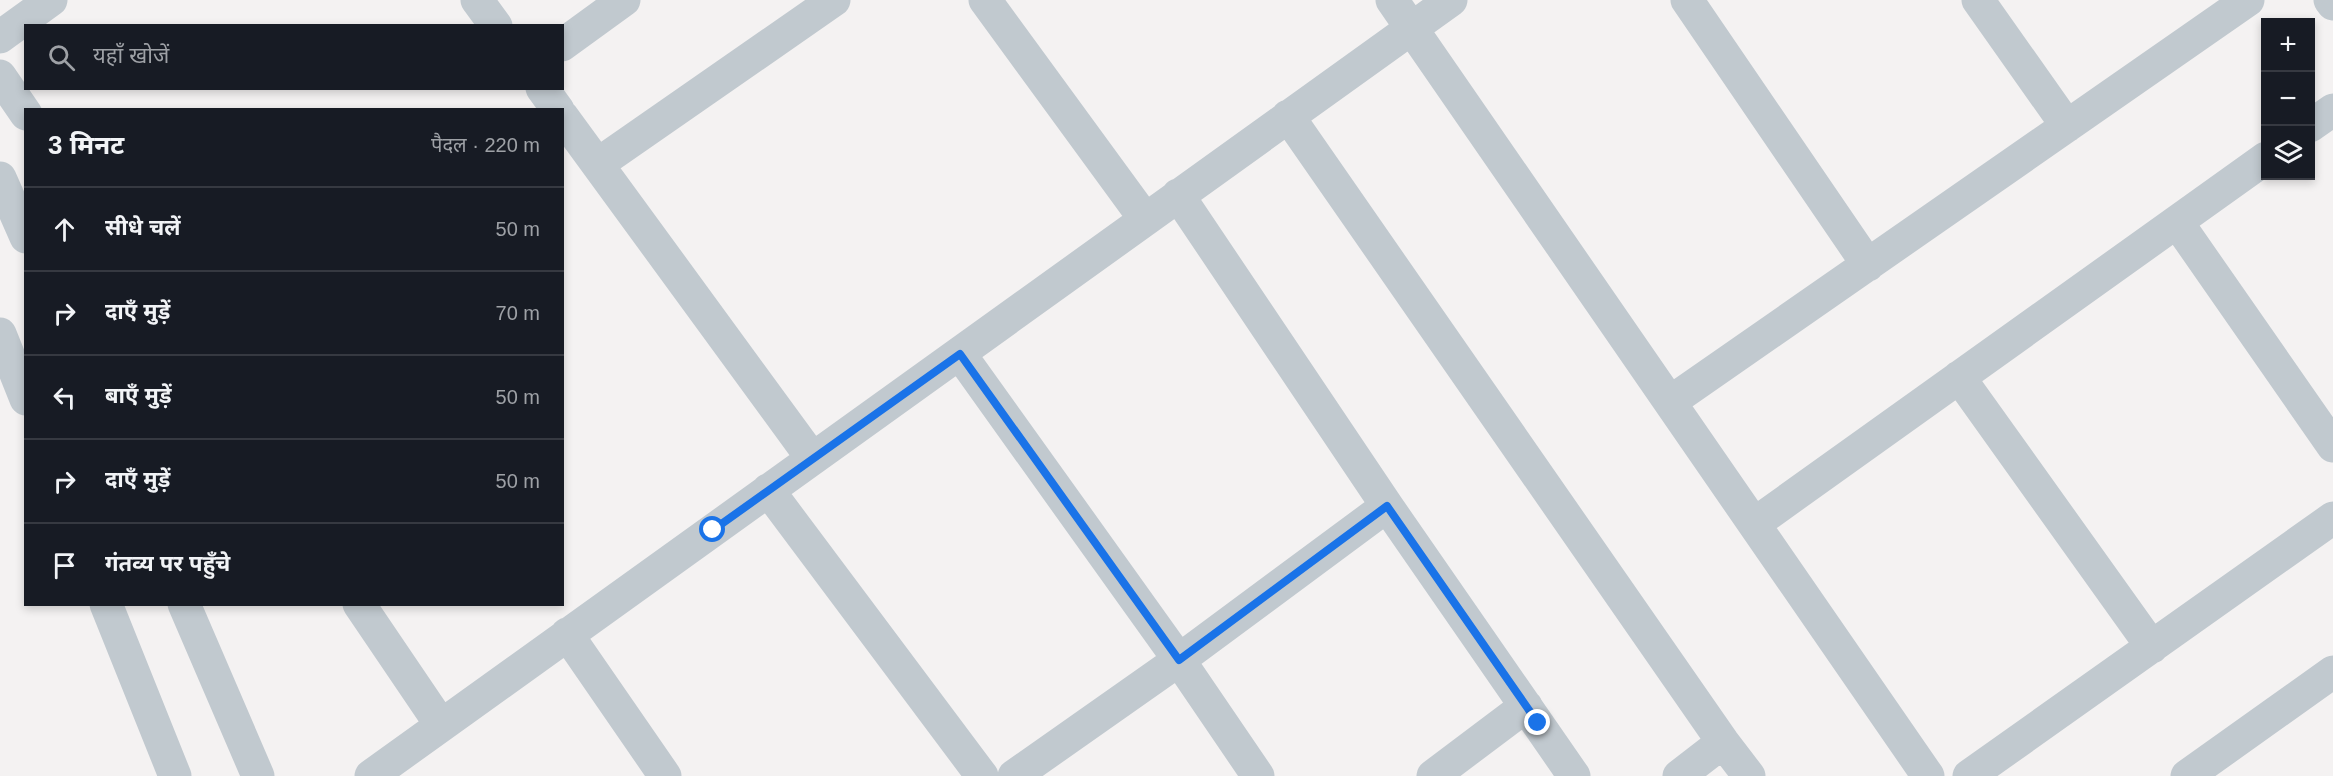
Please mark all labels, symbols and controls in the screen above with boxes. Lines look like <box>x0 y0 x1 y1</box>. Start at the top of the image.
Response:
map controls <box>2261 18 2315 180</box>
button: + <box>2261 18 2315 72</box>
search box <box>24 24 564 90</box>
icon: search <box>45 41 78 74</box>
text: यहाँ खोजें <box>93 43 169 68</box>
button: − <box>2261 72 2315 126</box>
button: layers <box>2261 126 2315 180</box>
text: 3 मिनट <box>48 130 124 160</box>
text: पैदल · 220 m <box>431 134 540 156</box>
icon: ahead <box>48 213 81 246</box>
text: सीधे चलें <box>105 215 180 240</box>
text: 50 m <box>496 218 540 240</box>
icon: right <box>48 297 81 330</box>
text: दाएँ मुड़ें <box>105 299 170 324</box>
text: 70 m <box>496 302 540 324</box>
icon: left <box>48 381 81 414</box>
text: बाएँ मुड़ें <box>105 383 171 408</box>
text: 50 m <box>496 386 540 408</box>
icon: right <box>48 465 81 498</box>
text: दाएँ मुड़ें <box>105 467 170 492</box>
text: 50 m <box>496 470 540 492</box>
route start <box>699 516 725 542</box>
icon: arrive <box>48 549 81 582</box>
text: गंतव्य पर पहुँचे <box>105 551 230 576</box>
route end <box>1524 709 1550 735</box>

